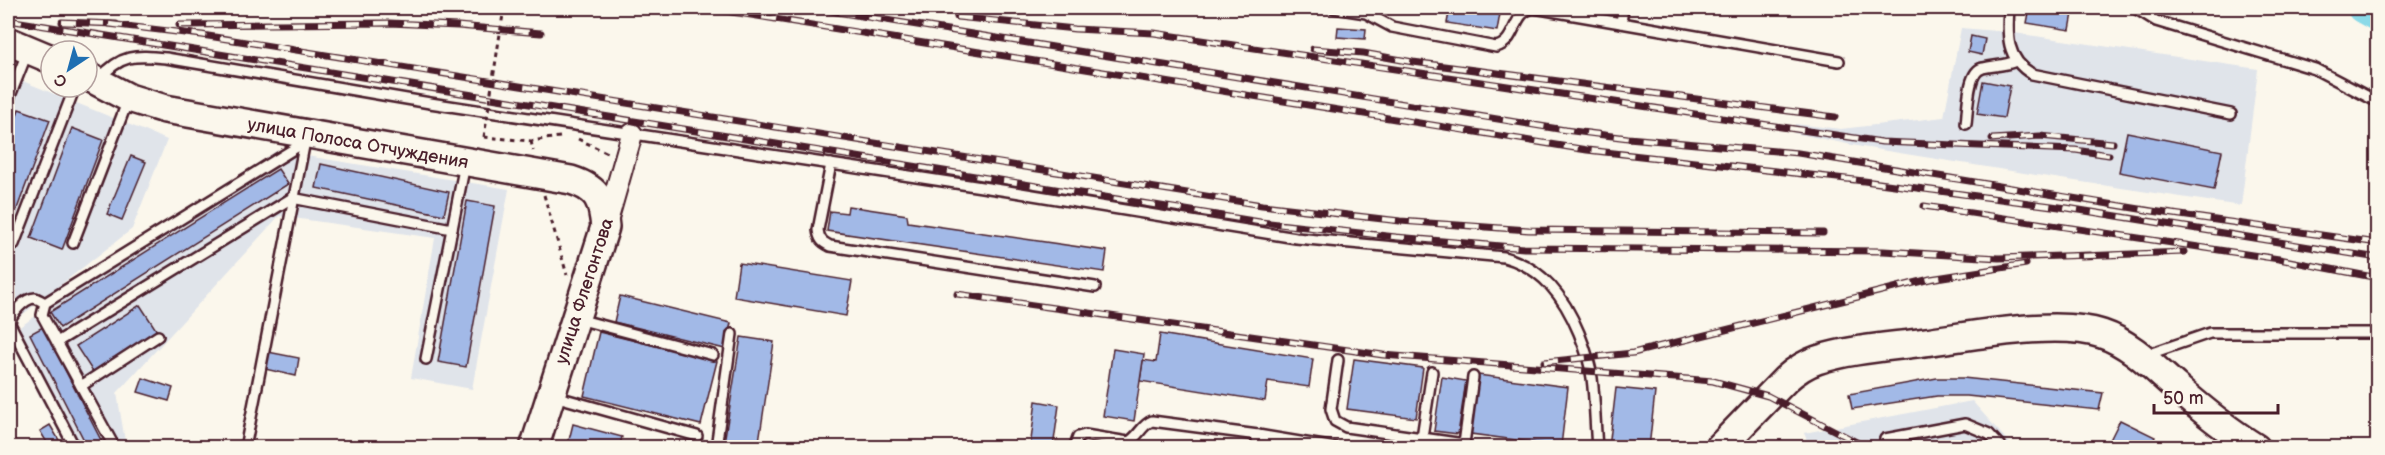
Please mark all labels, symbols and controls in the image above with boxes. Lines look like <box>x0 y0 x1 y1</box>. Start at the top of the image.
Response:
north arrow <box>39 39 99 99</box>
text: С <box>51 69 71 91</box>
street label: улица Полоса Отчуждения <box>246 114 470 173</box>
street label: улица Флегонтова <box>551 215 618 367</box>
scale bar <box>2154 377 2278 415</box>
text: 50 m <box>2163 388 2204 409</box>

